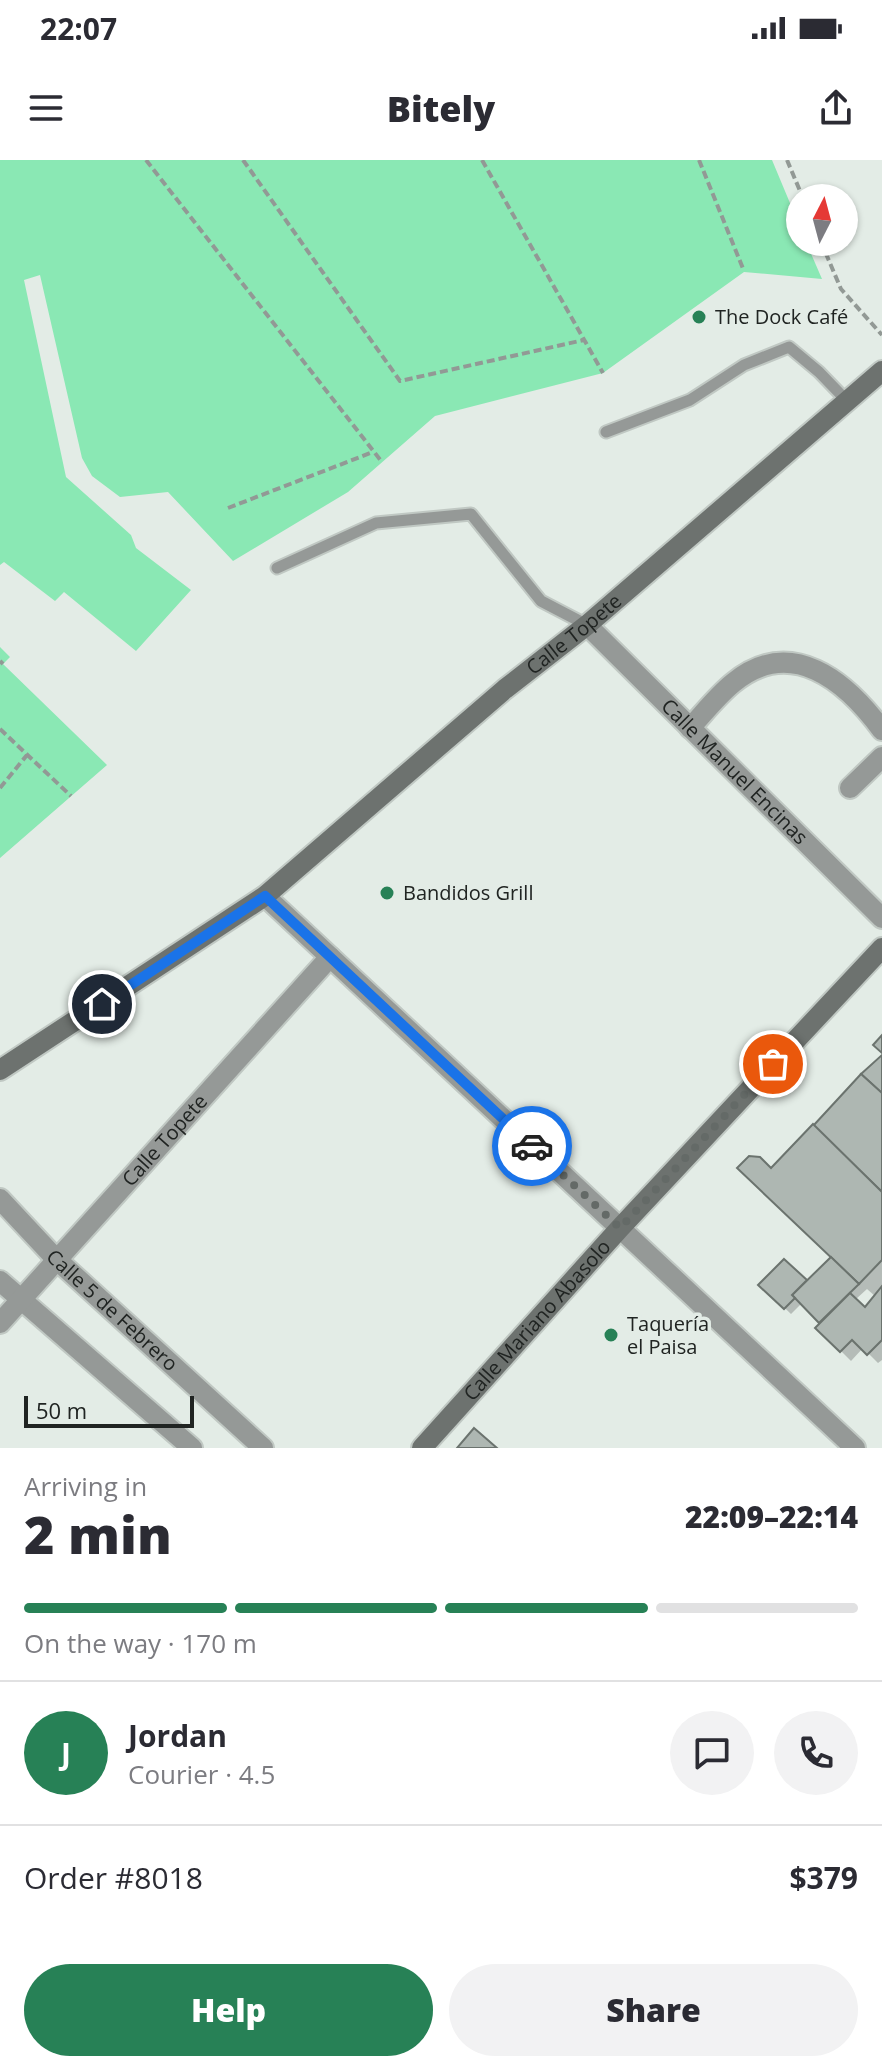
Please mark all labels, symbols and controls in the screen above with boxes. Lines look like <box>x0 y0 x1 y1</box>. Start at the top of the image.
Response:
text: 22:07 <box>40 8 117 49</box>
text: Bitely <box>387 84 495 133</box>
icon: menu <box>24 86 68 130</box>
icon: share <box>814 86 858 130</box>
north arrow <box>786 184 858 256</box>
map controls <box>786 184 858 256</box>
place label: The Dock Café <box>715 303 848 330</box>
marker: The Dock Café <box>690 308 708 326</box>
street label: Calle Topete <box>520 587 627 681</box>
street label: Calle Manuel Encinas <box>656 692 814 850</box>
place label: Bandidos Grill <box>403 879 533 906</box>
marker: Bandidos Grill <box>378 884 396 902</box>
pin <box>68 970 136 1038</box>
icon: home <box>80 982 124 1026</box>
pin <box>739 1030 807 1098</box>
icon: bag <box>751 1042 795 1086</box>
street label: Calle Topete <box>116 1088 213 1192</box>
courier <box>492 1106 572 1186</box>
icon: car <box>510 1124 554 1168</box>
street label: Calle Mariano Abasolo <box>457 1233 616 1406</box>
street label: Calle 5 de Febrero <box>41 1243 184 1377</box>
place label: Taquería el Paisa <box>627 1310 709 1360</box>
marker: Taquería el Paisa <box>602 1326 620 1344</box>
scale bar <box>24 1392 194 1428</box>
text: 50 m <box>36 1395 87 1425</box>
text: Arriving in <box>24 1468 147 1504</box>
text: 22:09–22:14 <box>685 1496 858 1537</box>
text: 2 min <box>24 1498 172 1569</box>
text: On the way · 170 m <box>24 1625 257 1661</box>
button: chat <box>670 1711 754 1795</box>
button: phone <box>774 1711 858 1795</box>
text: Jordan <box>128 1715 227 1756</box>
text: J <box>61 1733 71 1774</box>
text: Courier · 4.5 <box>128 1756 275 1792</box>
text: Order #8018 <box>24 1857 203 1898</box>
text: $379 <box>789 1857 858 1898</box>
button: Help <box>24 1964 433 2056</box>
button: Share <box>449 1964 858 2056</box>

